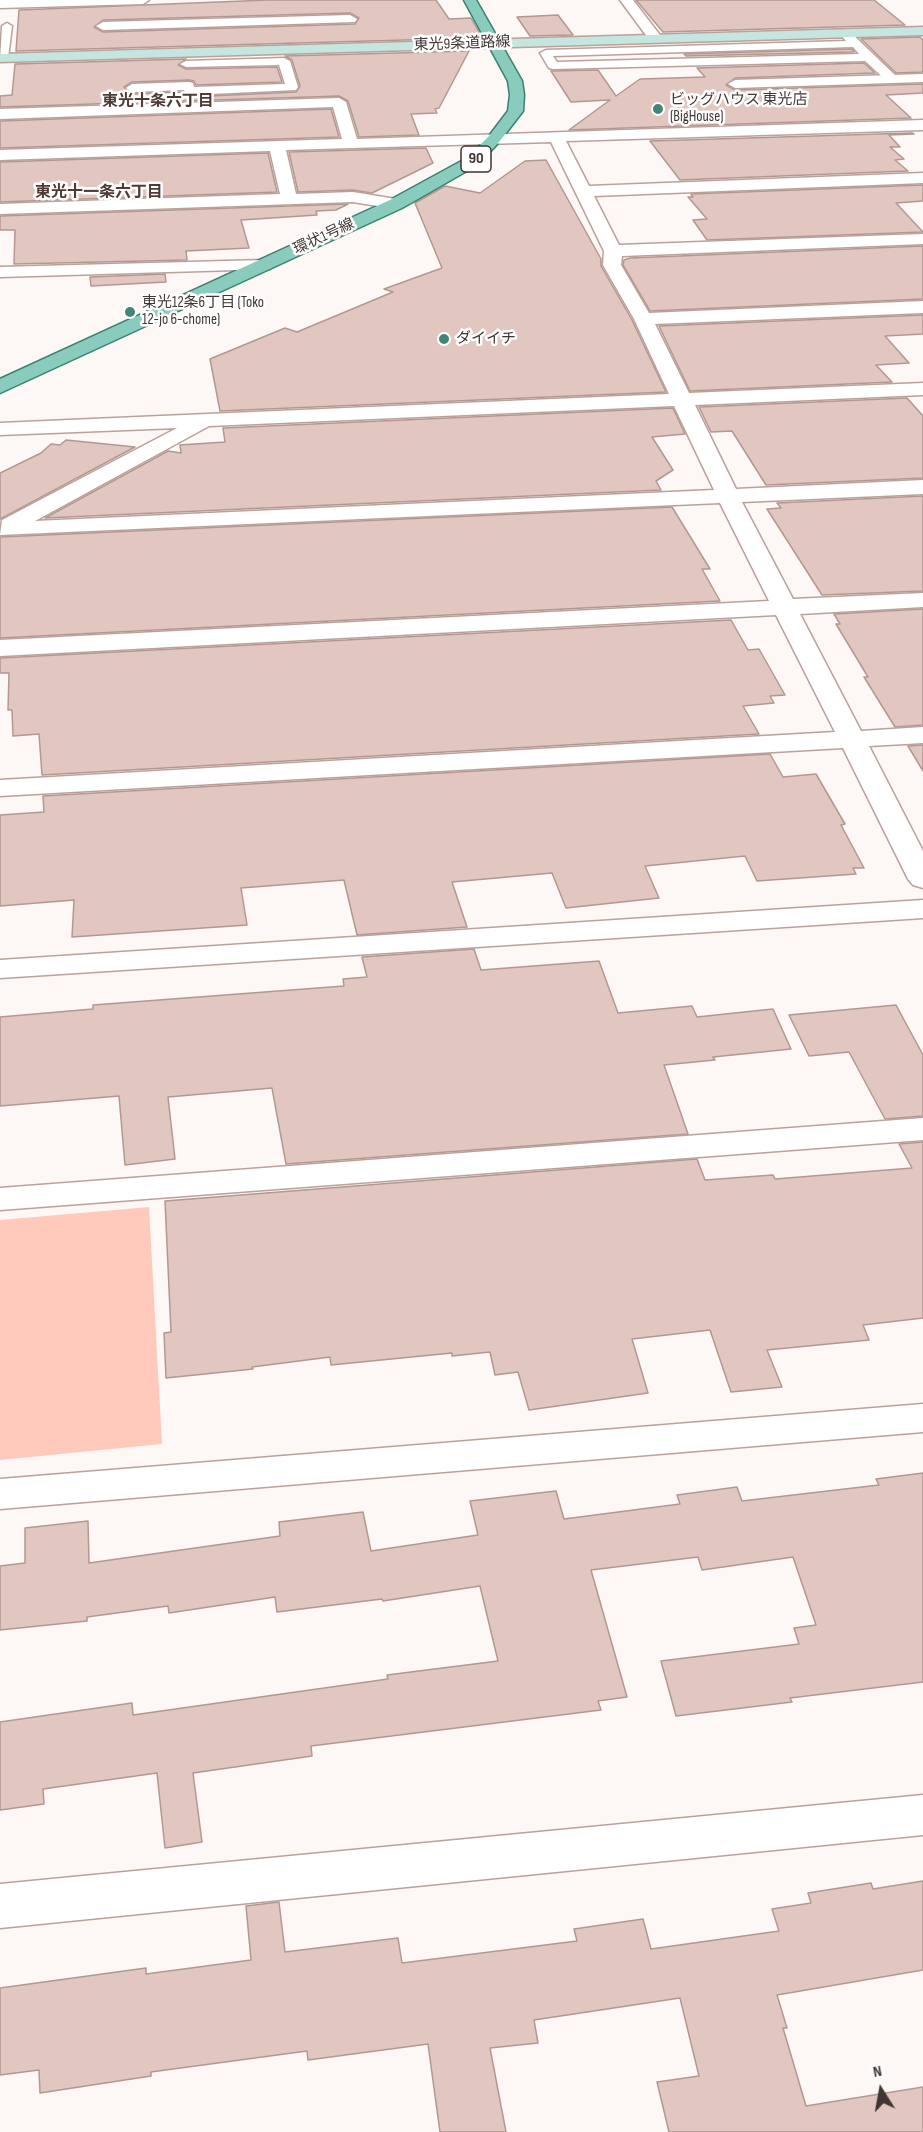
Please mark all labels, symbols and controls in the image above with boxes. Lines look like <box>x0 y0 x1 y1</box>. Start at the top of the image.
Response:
street label: 東光9条道路線 <box>413 33 511 55</box>
place label: ビッグハウス 東光店 (BigHouse) <box>670 91 807 126</box>
district label: 東光十条六丁目 <box>102 92 214 112</box>
marker: ビッグハウス 東光店 (BigHouse) <box>651 102 665 116</box>
road number: 90 <box>461 146 491 172</box>
district label: 東光十一条六丁目 <box>35 183 163 203</box>
street label: 環状1号線 <box>291 215 357 259</box>
place label: 東光12条6丁目 (Toko 12-jo 6-chome) <box>142 294 264 329</box>
marker: 東光12条6丁目 (Toko 12-jo 6-chome) <box>123 305 137 319</box>
place label: ダイイチ <box>456 330 516 348</box>
marker: ダイイチ <box>437 332 451 346</box>
north arrow <box>851 2060 911 2120</box>
text: N <box>871 2062 883 2082</box>

